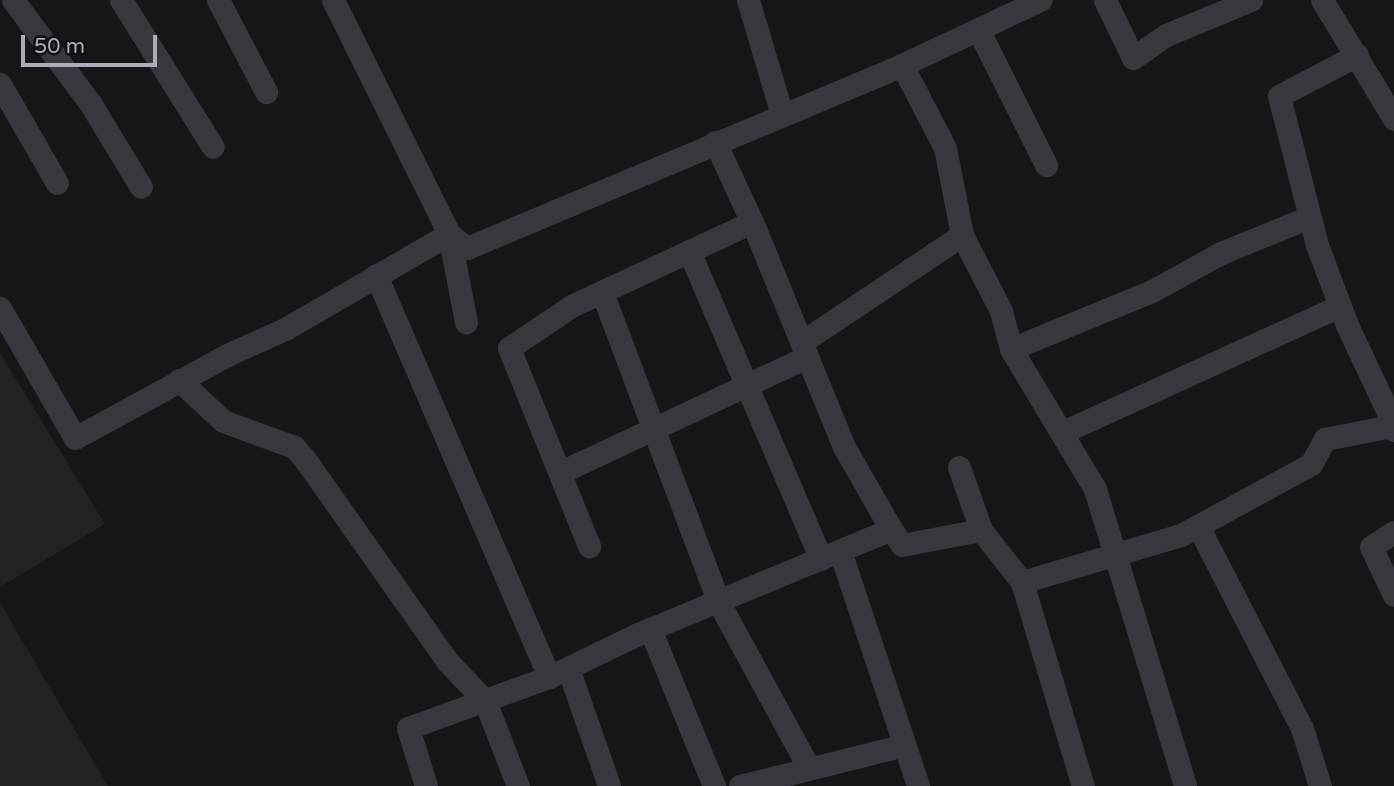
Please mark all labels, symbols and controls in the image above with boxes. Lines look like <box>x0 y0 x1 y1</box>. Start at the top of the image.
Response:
scale bar <box>24 21 161 65</box>
text: 50 m <box>34 34 85 59</box>

